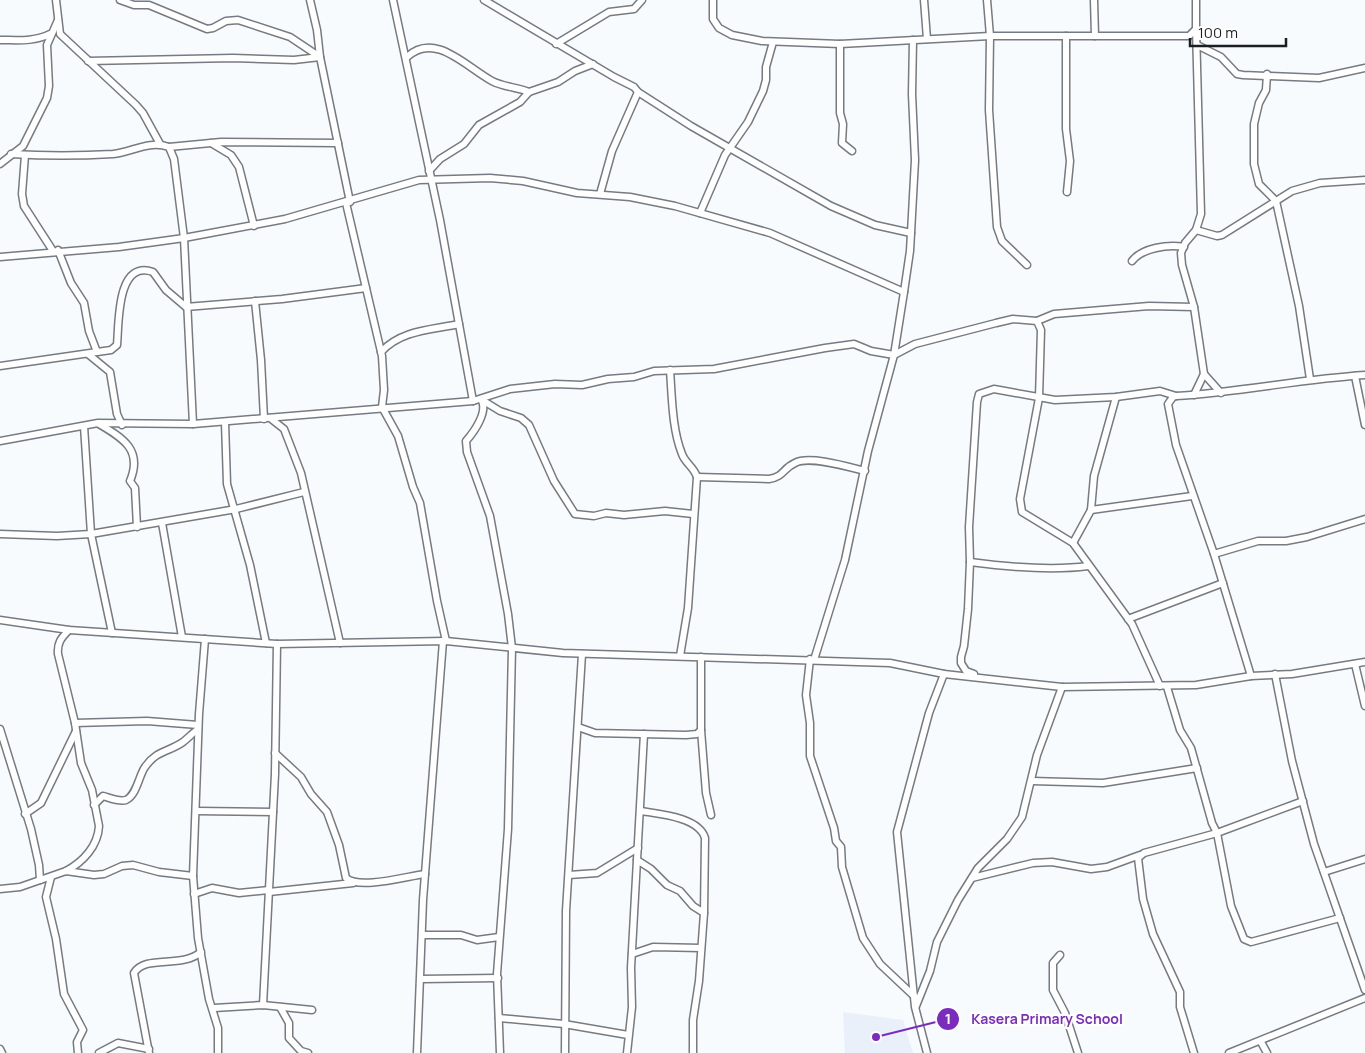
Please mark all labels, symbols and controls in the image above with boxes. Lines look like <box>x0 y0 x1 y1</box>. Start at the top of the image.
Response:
scale bar <box>1190 15 1286 47</box>
text: 100 m <box>1198 22 1238 43</box>
callout: Kasera Primary School <box>936 1005 1133 1034</box>
text: 1 <box>945 1008 951 1029</box>
text: Kasera Primary School <box>971 1009 1123 1028</box>

